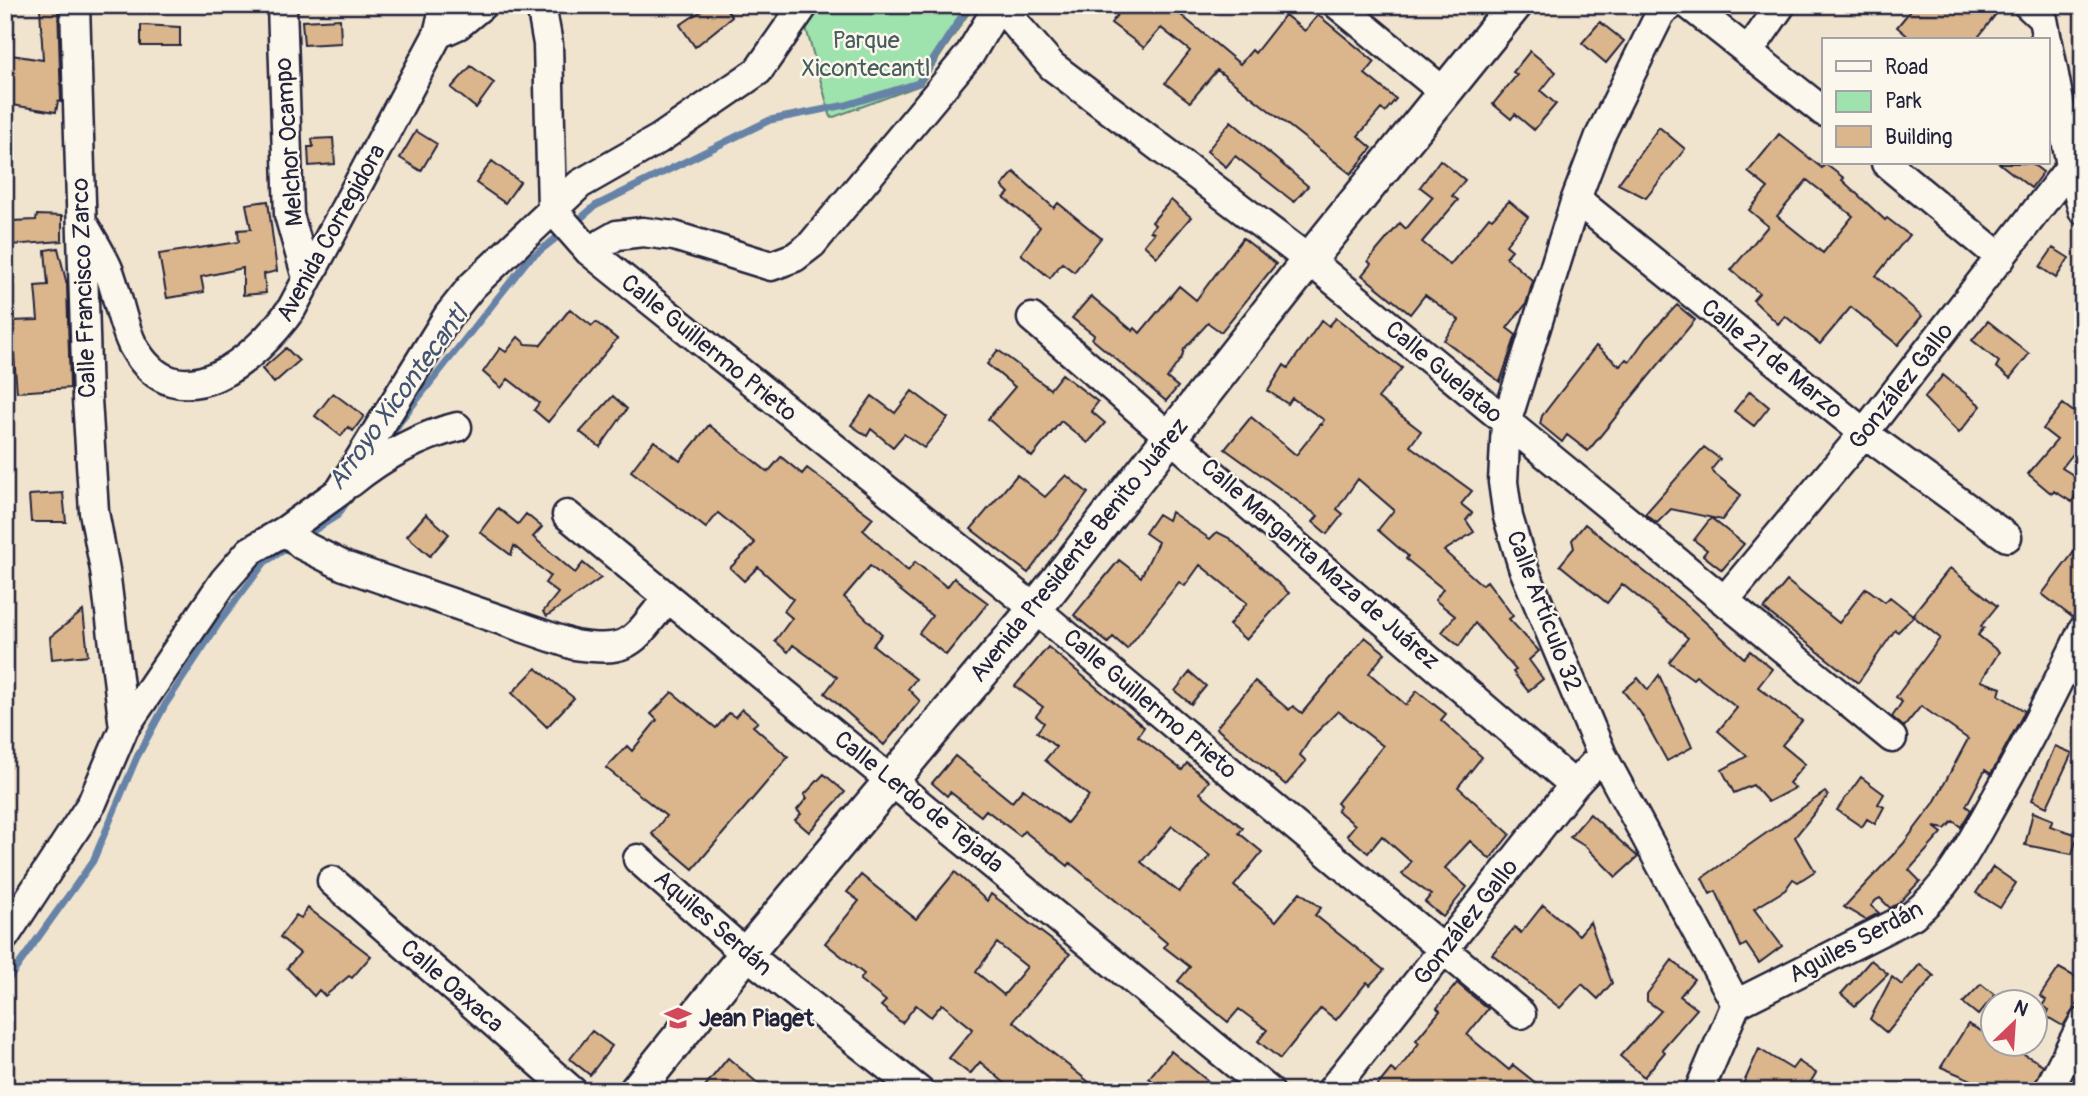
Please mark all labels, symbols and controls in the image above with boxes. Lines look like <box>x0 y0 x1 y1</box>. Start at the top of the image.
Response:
park label: Parque Xicontecantl <box>802 26 930 83</box>
legend <box>1822 38 2050 164</box>
text: Road <box>1885 54 1929 81</box>
street label: Melchor Ocampo <box>269 57 309 227</box>
text: Park <box>1885 88 1922 115</box>
text: Building <box>1885 124 1952 151</box>
street label: Avenida Corregidora <box>270 139 392 327</box>
street label: Calle Francisco Zarco <box>66 177 102 399</box>
street label: Calle Guillermo Prieto <box>615 268 803 428</box>
street label: Calle 21 de Marzo <box>1695 293 1849 425</box>
water label: Arroyo Xicontecantl <box>321 298 477 496</box>
street label: Calle Guelatao <box>1379 315 1509 429</box>
street label: González Gallo <box>1843 317 1959 455</box>
street label: Avenida Presidente Benito Juárez <box>964 412 1194 688</box>
street label: Calle Margarita Maza de Juárez <box>1195 452 1445 676</box>
street label: Calle Artículo 32 <box>1500 527 1588 695</box>
street label: Calle Guillermo Prieto <box>1057 623 1243 785</box>
street label: Calle Lerdo de Tejada <box>828 725 1010 879</box>
street label: González Gallo <box>1408 853 1524 991</box>
street label: Aquiles Serdán <box>648 864 778 982</box>
street label: Aguiles Serdán <box>1784 894 1928 990</box>
street label: Calle Oaxaca <box>394 933 510 1039</box>
north arrow <box>1980 988 2050 1058</box>
text: N <box>2010 995 2032 1022</box>
school or university icon: Jean Piaget <box>663 1003 693 1033</box>
place label: Jean Piaget <box>699 1004 815 1033</box>

